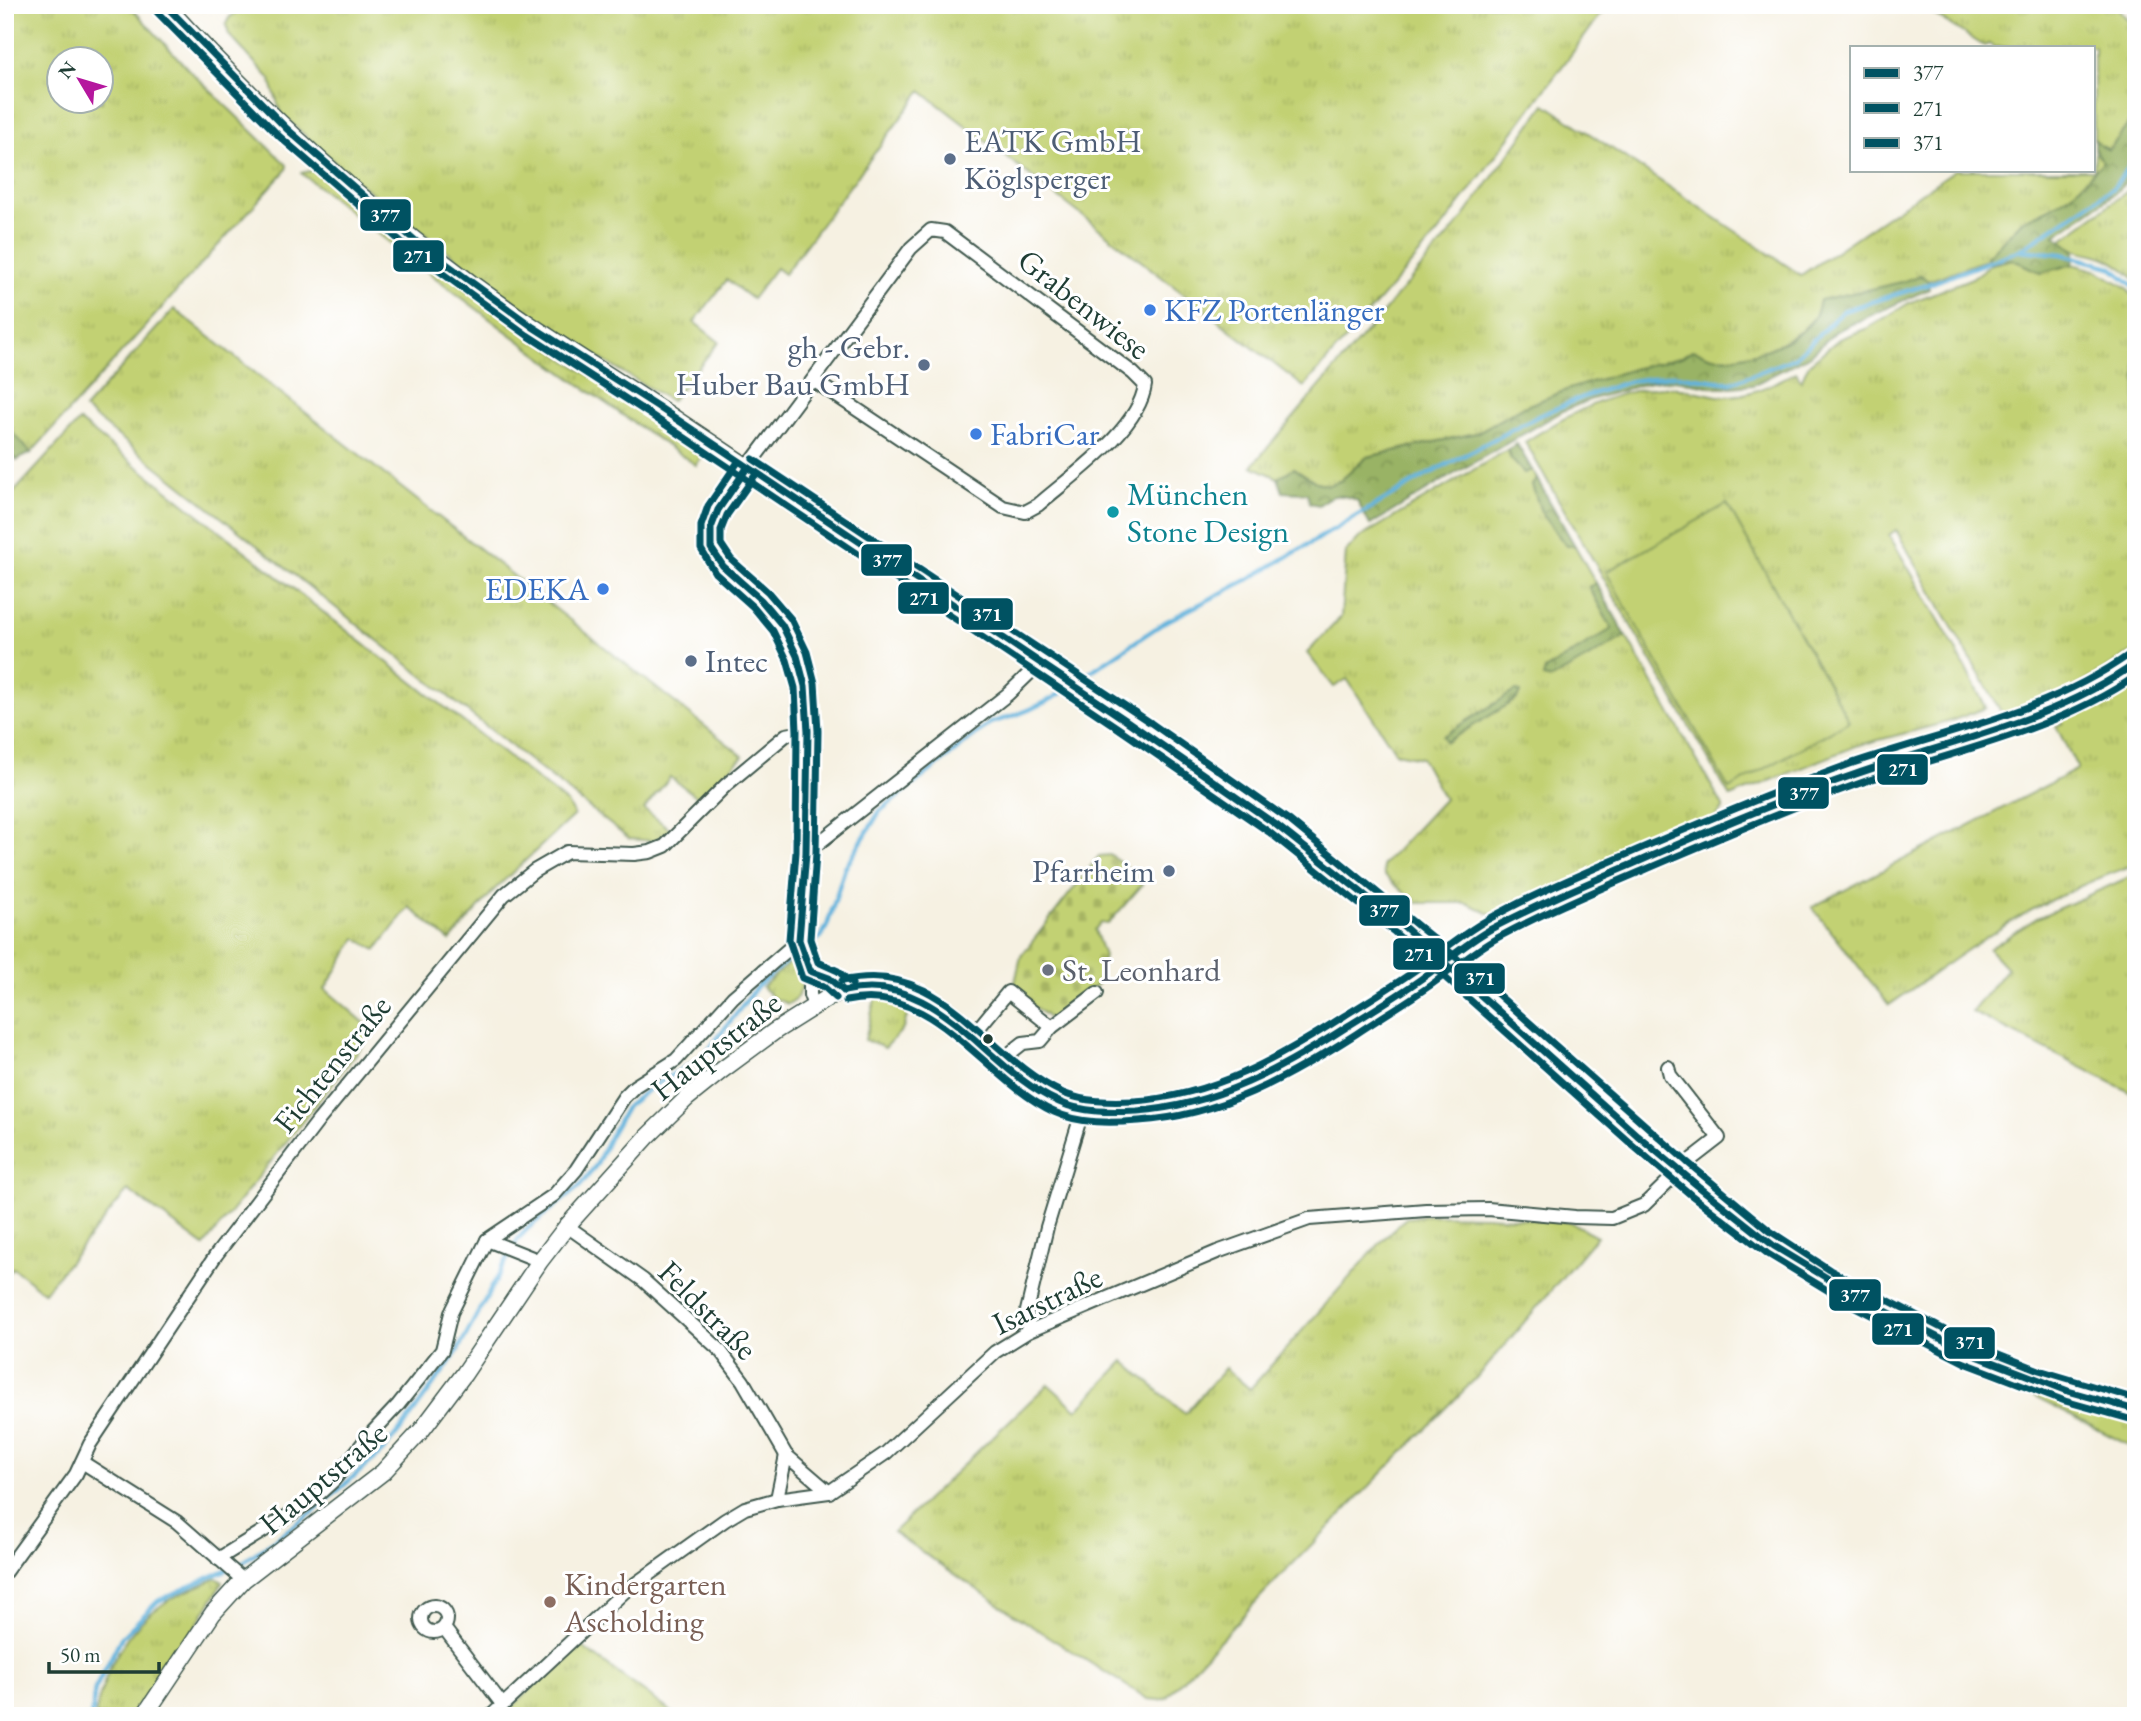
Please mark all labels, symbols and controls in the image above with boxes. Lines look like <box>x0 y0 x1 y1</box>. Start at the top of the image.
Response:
north arrow <box>46 46 116 116</box>
legend <box>1850 46 2096 172</box>
text: N <box>52 56 82 84</box>
text: 377 <box>1913 59 1944 86</box>
text: 271 <box>1913 95 1943 122</box>
place label: EATK GmbH Köglsperger <box>964 120 1141 199</box>
text: 371 <box>1913 129 1943 156</box>
marker: EATK GmbH Köglsperger <box>942 151 958 167</box>
line badge: 377 <box>359 198 412 232</box>
text: 377 <box>370 203 401 228</box>
line badge: 271 <box>392 239 445 273</box>
street label: Grabenwiese <box>1009 239 1159 369</box>
text: 271 <box>403 244 433 269</box>
place label: KFZ Portenlänger <box>1164 289 1385 331</box>
marker: KFZ Portenlänger <box>1142 302 1158 318</box>
place label: gh - Gebr. Huber Bau GmbH <box>676 326 910 405</box>
marker: gh - Gebr. Huber Bau GmbH <box>916 357 932 373</box>
place label: FabriCar <box>990 413 1100 455</box>
marker: FabriCar <box>968 426 984 442</box>
place label: München Stone Design <box>1127 473 1289 552</box>
marker: München Stone Design <box>1105 504 1121 520</box>
line badge: 377 <box>860 543 913 577</box>
text: 377 <box>872 548 903 573</box>
place label: EDEKA <box>485 568 590 610</box>
marker: EDEKA <box>595 581 611 597</box>
line badge: 271 <box>897 581 950 615</box>
text: 271 <box>909 586 939 611</box>
line badge: 371 <box>960 597 1014 631</box>
text: 371 <box>972 602 1002 627</box>
place label: Intec <box>705 640 768 682</box>
marker: Intec <box>683 653 699 669</box>
line badge: 271 <box>1876 753 1929 786</box>
text: 271 <box>1888 757 1918 782</box>
line badge: 377 <box>1777 776 1830 810</box>
text: 377 <box>1789 781 1820 806</box>
place label: Pfarrheim <box>1032 850 1155 892</box>
marker: Pfarrheim <box>1161 863 1177 879</box>
line badge: 377 <box>1358 894 1411 927</box>
text: 377 <box>1369 898 1400 923</box>
line badge: 271 <box>1392 937 1446 971</box>
text: 271 <box>1404 942 1434 967</box>
place label: St. Leonhard <box>1062 949 1221 991</box>
marker: St. Leonhard <box>1040 962 1056 978</box>
line badge: 371 <box>1453 962 1506 995</box>
text: 371 <box>1465 966 1495 991</box>
street label: Hauptstraße <box>642 982 790 1110</box>
street label: Fichtenstraße <box>264 986 400 1142</box>
unlabelled marker <box>981 1032 995 1046</box>
street label: Feldstraße <box>649 1251 767 1369</box>
street label: Isarstraße <box>985 1255 1109 1345</box>
line badge: 377 <box>1828 1278 1882 1312</box>
text: 377 <box>1840 1283 1871 1308</box>
line badge: 271 <box>1871 1312 1925 1346</box>
text: 271 <box>1883 1317 1913 1342</box>
line badge: 371 <box>1943 1326 1996 1360</box>
text: 371 <box>1955 1330 1985 1355</box>
street label: Hauptstraße <box>250 1412 396 1544</box>
place label: Kindergarten Ascholding <box>563 1563 727 1642</box>
marker: Kindergarten Ascholding <box>542 1594 558 1610</box>
scale bar <box>49 1630 159 1674</box>
text: 50 m <box>60 1641 101 1668</box>

